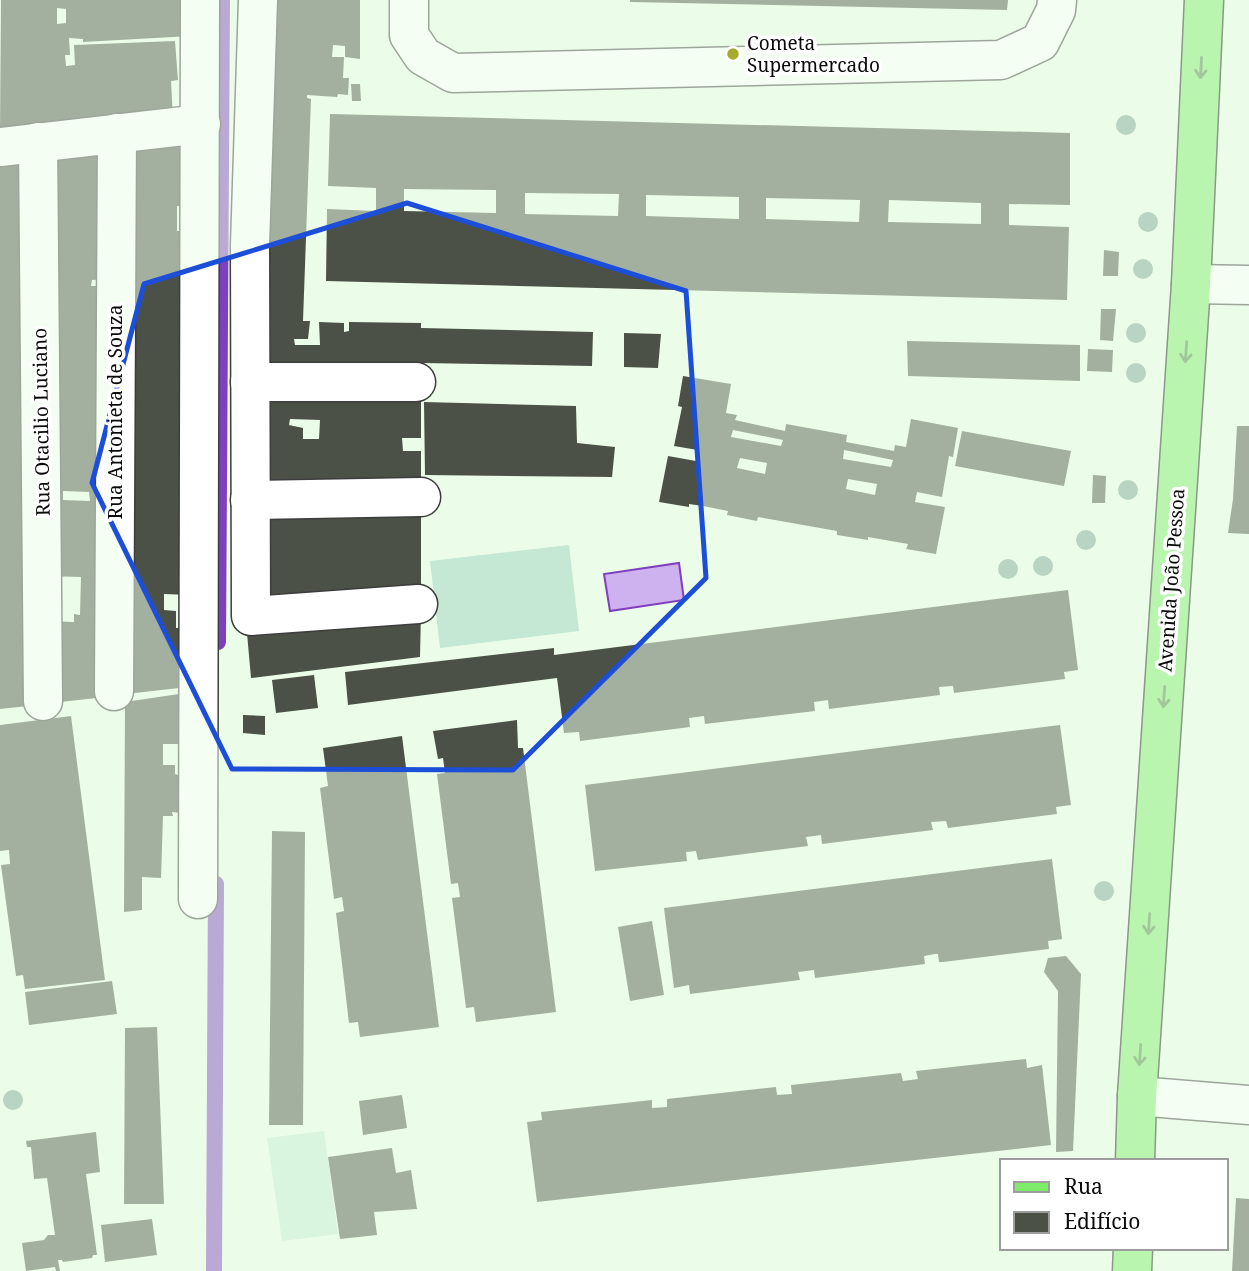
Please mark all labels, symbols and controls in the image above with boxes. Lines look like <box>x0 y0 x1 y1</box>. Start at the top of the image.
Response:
place label: Cometa Supermercado <box>747 30 880 78</box>
marker: Cometa Supermercado <box>725 46 741 62</box>
one-way arrow <box>1194 56 1207 79</box>
street label: Rua Antonieta de Souza <box>102 305 128 519</box>
street label: Rua Otacilio Luciano <box>26 328 56 516</box>
one-way arrow <box>1180 340 1193 363</box>
street label: Avenida João Pessoa <box>1152 487 1190 673</box>
one-way arrow <box>1157 685 1170 708</box>
one-way arrow <box>1142 912 1155 935</box>
one-way arrow <box>1133 1043 1146 1065</box>
legend <box>1000 1159 1228 1250</box>
text: Rua <box>1064 1172 1103 1200</box>
text: Edifício <box>1064 1207 1140 1235</box>

